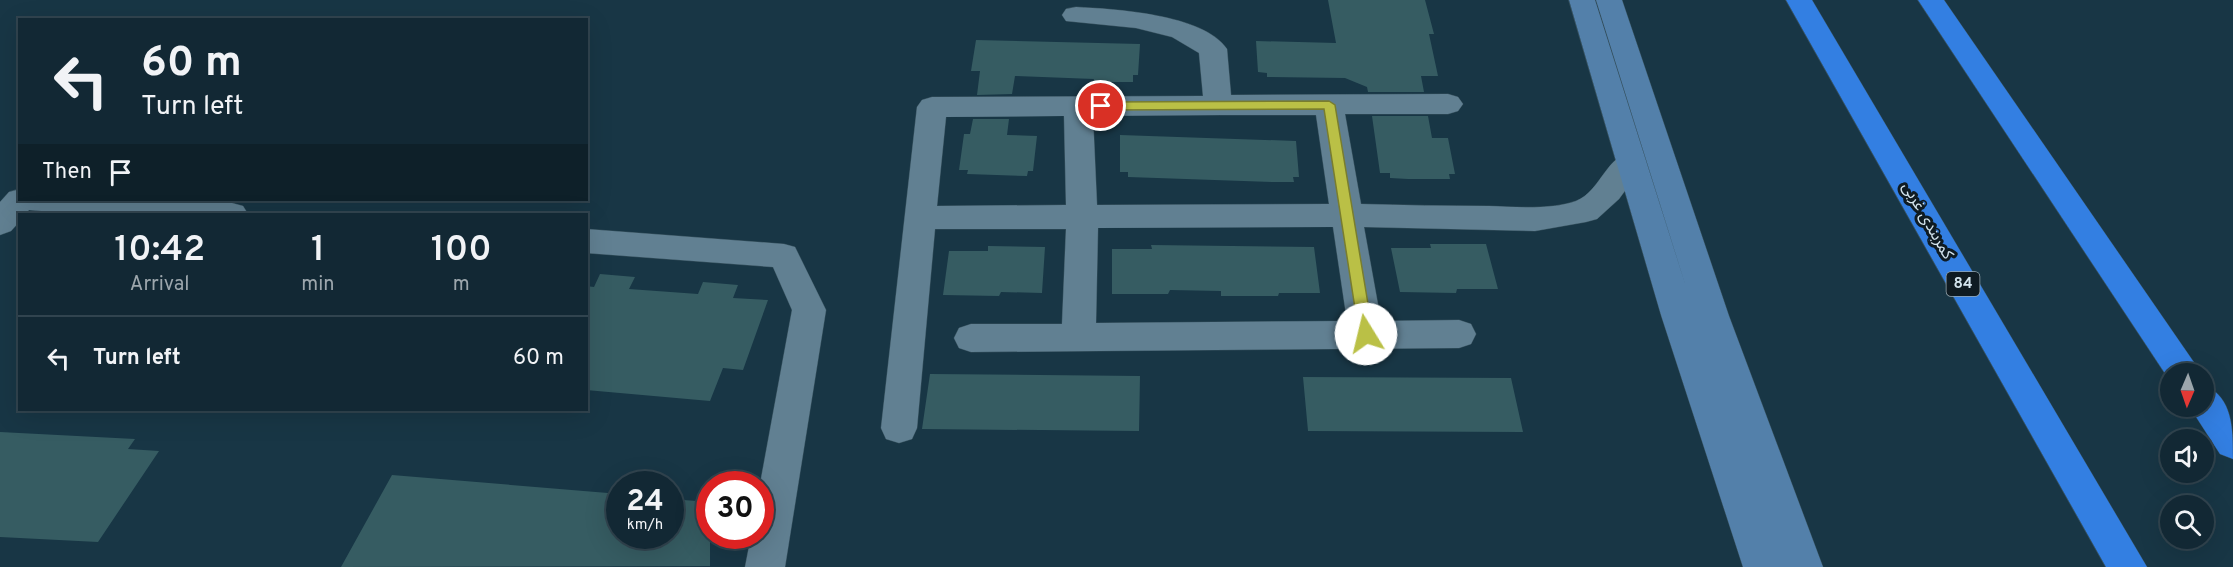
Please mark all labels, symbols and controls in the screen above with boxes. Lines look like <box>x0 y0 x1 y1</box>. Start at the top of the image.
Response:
text: 60 m <box>141 38 242 91</box>
icon: left <box>42 42 120 120</box>
pin <box>1075 80 1126 131</box>
icon: arrive <box>1084 89 1117 122</box>
text: Turn left <box>141 90 243 124</box>
icon: arrive <box>104 156 137 189</box>
text: Then <box>42 159 92 186</box>
street label: کمربندی غربی <box>1897 179 1957 264</box>
text: 10:42 <box>114 228 205 274</box>
text: 1 <box>311 228 325 274</box>
text: 100 <box>431 228 492 274</box>
text: Arrival <box>130 272 189 298</box>
text: min <box>301 272 335 298</box>
text: m <box>453 272 470 298</box>
road number: 84 <box>1946 272 1980 296</box>
position arrow <box>1334 302 1398 366</box>
icon: left <box>42 342 75 375</box>
text: Turn left <box>93 345 181 372</box>
text: 60 m <box>513 345 564 372</box>
north arrow <box>2160 363 2214 417</box>
map controls <box>2160 363 2214 549</box>
button: sound <box>2160 429 2214 483</box>
speed limit sign: 30 <box>696 471 774 549</box>
text: 24 <box>626 484 664 521</box>
button: search <box>2160 495 2214 549</box>
text: km/h <box>627 516 663 535</box>

